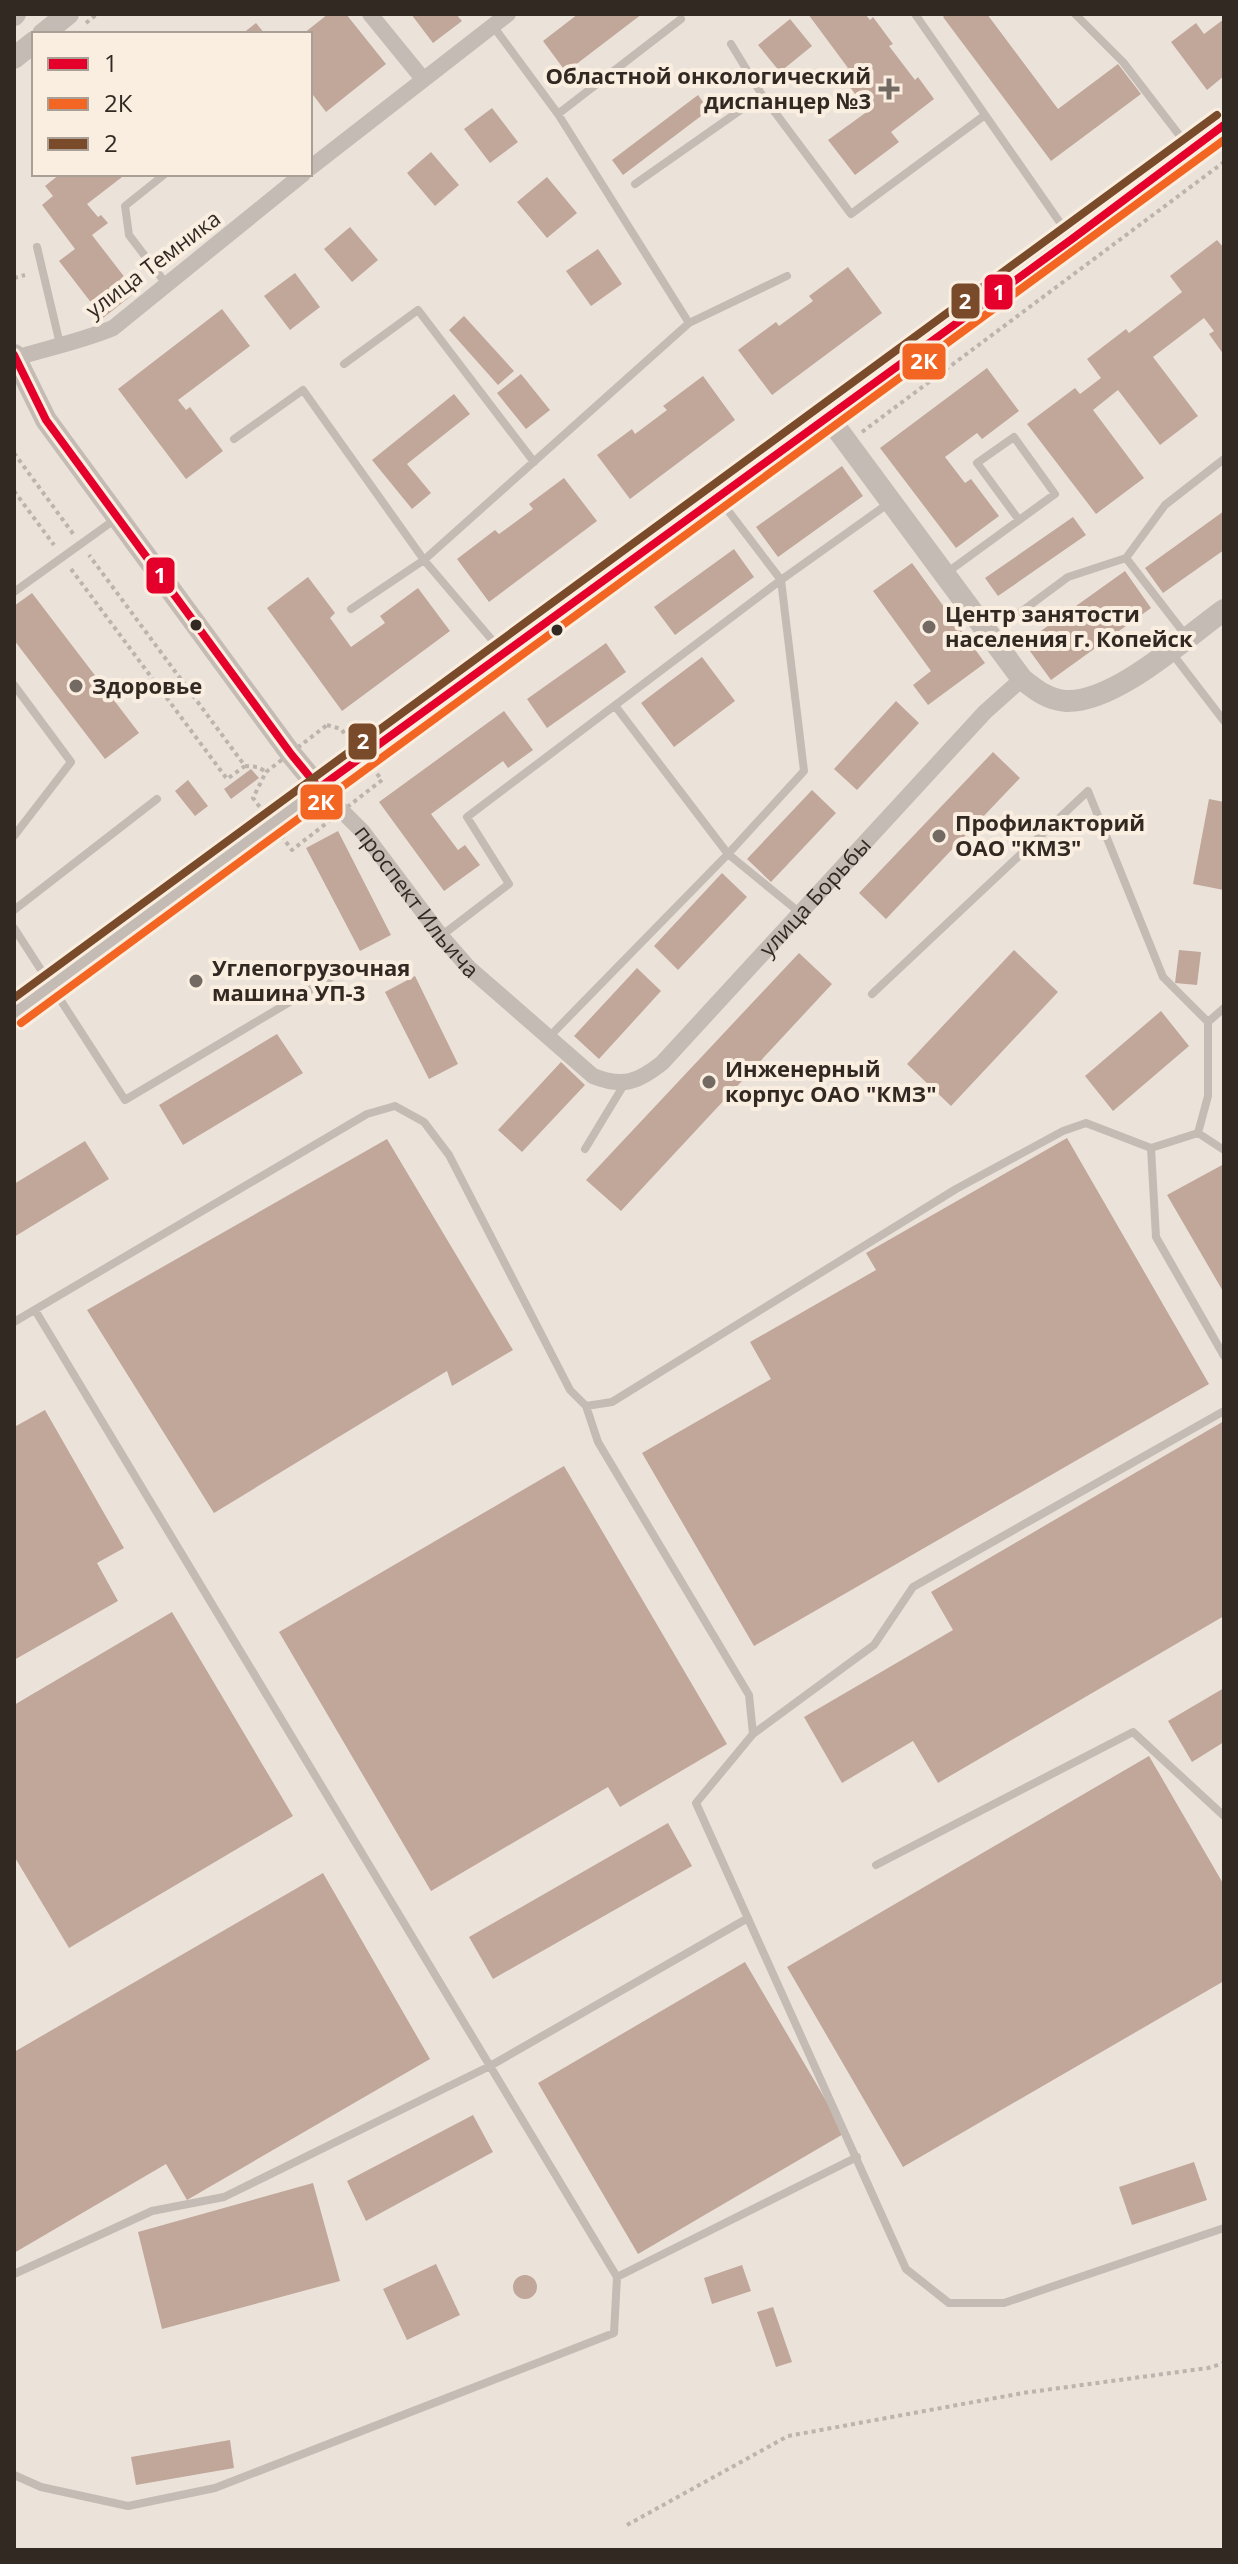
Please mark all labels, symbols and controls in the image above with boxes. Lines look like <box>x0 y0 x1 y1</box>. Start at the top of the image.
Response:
legend <box>32 32 312 176</box>
text: 1 <box>104 46 118 79</box>
place label: Областной онкологический диспанцер №3 <box>545 60 871 115</box>
marker: Областной онкологический диспанцер №3 <box>878 78 900 100</box>
text: 2К <box>104 86 133 119</box>
text: 2 <box>104 126 118 159</box>
street label: улица Темника <box>79 203 226 324</box>
line badge: 1 <box>983 273 1014 311</box>
text: 1 <box>993 276 1005 306</box>
line badge: 2 <box>950 282 981 320</box>
text: 2 <box>959 285 971 315</box>
line badge: 2К <box>901 342 947 381</box>
text: 2К <box>910 345 938 375</box>
line badge: 1 <box>145 556 176 595</box>
text: 1 <box>154 559 166 589</box>
place label: Центр занятости населения г. Копейск <box>945 598 1193 653</box>
unlabelled marker <box>188 617 204 633</box>
marker: Центр занятости населения г. Копейск <box>920 618 938 636</box>
unlabelled marker <box>549 622 565 638</box>
place label: Здоровье <box>92 670 202 700</box>
marker: Здоровье <box>67 677 85 695</box>
line badge: 2 <box>347 722 378 761</box>
text: 2 <box>357 725 369 755</box>
line badge: 2К <box>299 783 344 821</box>
text: 2К <box>307 786 335 816</box>
place label: Профилакторий ОАО "КМЗ" <box>955 807 1145 862</box>
street label: проспект Ильича <box>349 818 486 984</box>
marker: Профилакторий ОАО "КМЗ" <box>930 827 948 845</box>
street label: улица Борьбы <box>752 830 877 962</box>
place label: Углепогрузочная машина УП-3 <box>212 952 410 1007</box>
marker: Углепогрузочная машина УП-3 <box>187 972 205 990</box>
place label: Инженерный корпус ОАО "КМЗ" <box>725 1053 937 1108</box>
marker: Инженерный корпус ОАО "КМЗ" <box>700 1073 718 1091</box>

